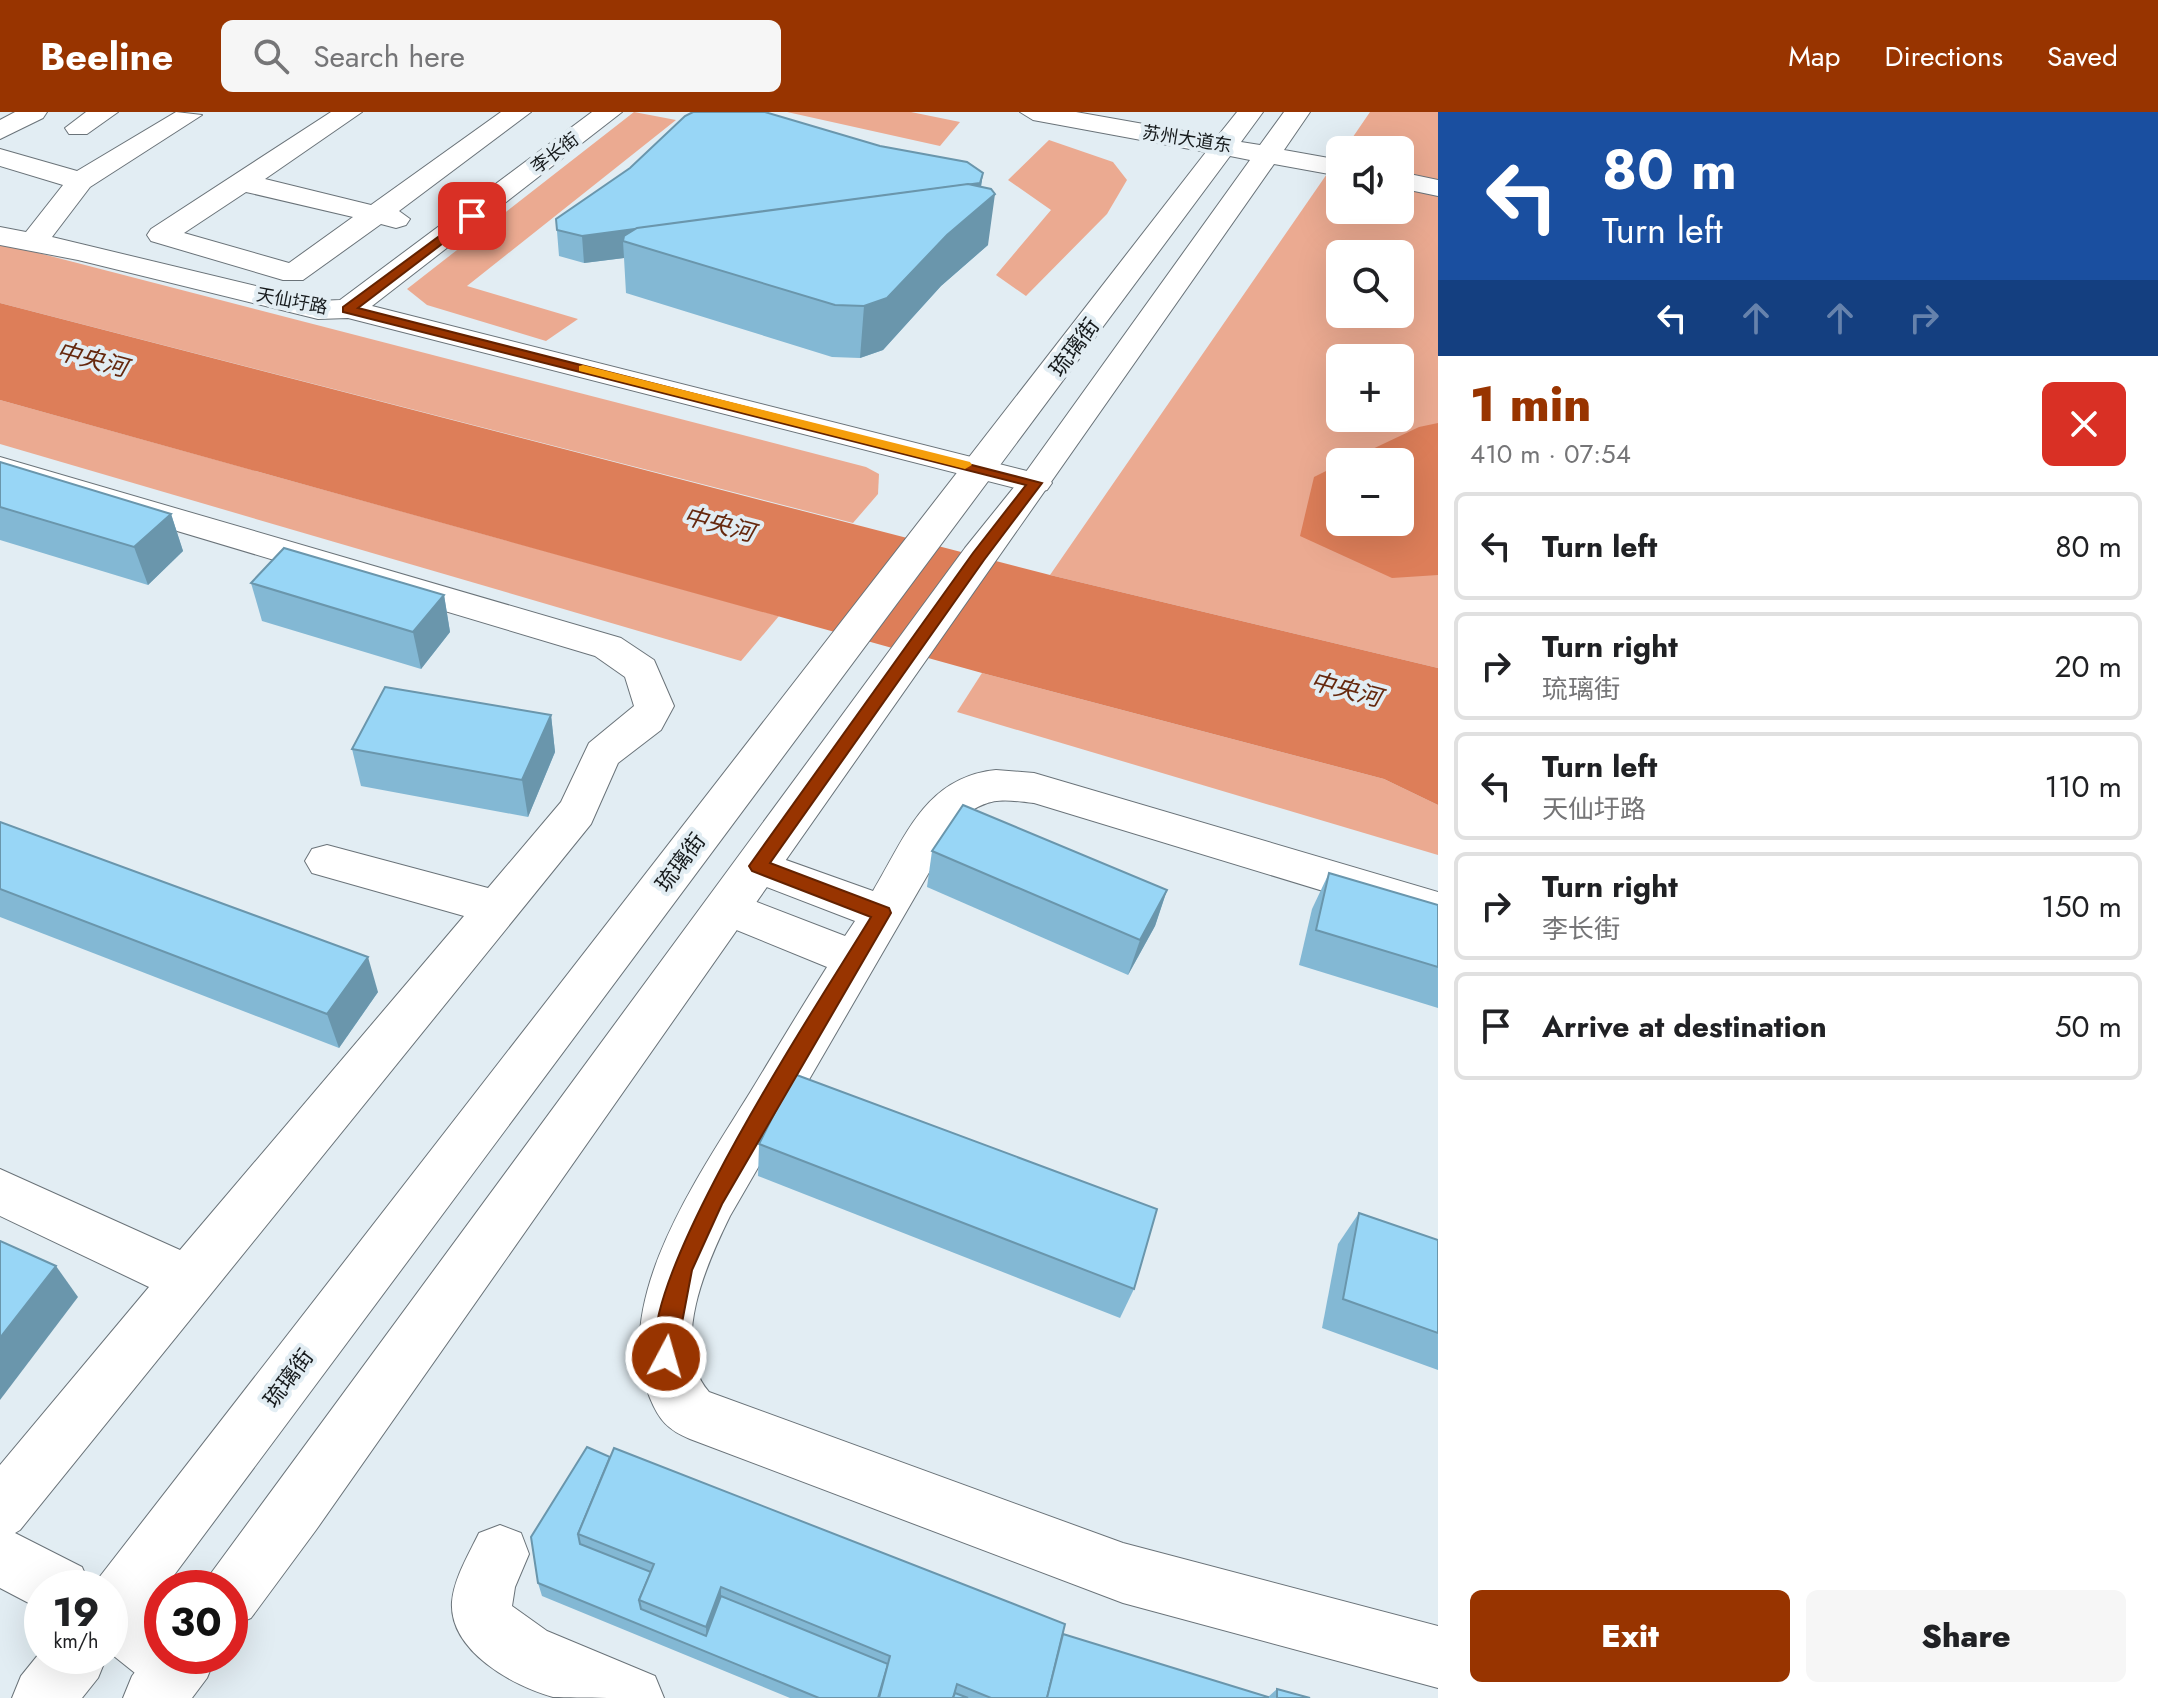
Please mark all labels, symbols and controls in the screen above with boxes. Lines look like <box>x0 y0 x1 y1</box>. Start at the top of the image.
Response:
search box <box>221 20 781 92</box>
text: Beeline <box>40 29 173 84</box>
icon: search <box>249 34 293 78</box>
text: Search here <box>313 35 465 78</box>
text: Map <box>1788 36 1840 77</box>
text: Directions <box>1884 36 2003 77</box>
text: Saved <box>2047 36 2118 77</box>
street label: 苏州大道东 <box>1141 119 1233 159</box>
street label: 李长街 <box>526 126 584 180</box>
text: 80 m <box>1602 129 1737 210</box>
map controls <box>1326 136 1414 536</box>
button: sound <box>1326 136 1414 224</box>
icon: left <box>1470 144 1574 248</box>
pin <box>438 182 506 250</box>
icon: arrive <box>450 194 494 238</box>
text: Turn left <box>1602 204 1723 256</box>
button: search <box>1326 240 1414 328</box>
street label: 天仙圩路 <box>254 281 330 321</box>
icon: left <box>1650 296 1694 340</box>
icon: ahead <box>1734 296 1778 340</box>
icon: ahead <box>1818 296 1862 340</box>
icon: right <box>1902 296 1946 340</box>
street label: 琉璃街 <box>1041 311 1107 383</box>
water label: 中央河 <box>53 333 135 386</box>
button: + <box>1326 344 1414 432</box>
text: 1 min <box>1470 370 1591 439</box>
button: close <box>2042 382 2126 466</box>
text: 410 m · 07:54 <box>1470 435 1631 473</box>
button: − <box>1326 448 1414 536</box>
water label: 中央河 <box>680 498 762 551</box>
icon: left <box>1474 524 1518 568</box>
text: Turn left <box>1542 525 1657 568</box>
text: 80 m <box>2055 525 2122 568</box>
text: Turn right <box>1542 625 1678 668</box>
icon: right <box>1474 644 1518 688</box>
text: 20 m <box>2055 645 2122 688</box>
water label: 中央河 <box>1307 663 1389 716</box>
text: 琉璃街 <box>1542 670 1620 708</box>
text: Turn left <box>1542 745 1657 788</box>
icon: left <box>1474 764 1518 808</box>
text: 110 m <box>2045 765 2122 808</box>
text: 天仙圩路 <box>1542 790 1646 828</box>
street label: 琉璃街 <box>647 826 713 898</box>
text: Turn right <box>1542 865 1678 908</box>
icon: right <box>1474 884 1518 928</box>
text: 150 m <box>2041 885 2122 928</box>
text: 李长街 <box>1542 910 1620 948</box>
icon: arrive <box>1474 1004 1518 1048</box>
text: Arrive at destination <box>1542 1005 1827 1048</box>
text: 50 m <box>2055 1005 2122 1048</box>
position arrow <box>624 1315 708 1399</box>
street label: 琉璃街 <box>255 1342 321 1414</box>
speed limit sign: 30 <box>144 1570 248 1674</box>
text: 19 <box>52 1583 100 1641</box>
button: Exit <box>1470 1590 1790 1682</box>
button: Share <box>1806 1590 2126 1682</box>
text: km/h <box>53 1627 99 1656</box>

